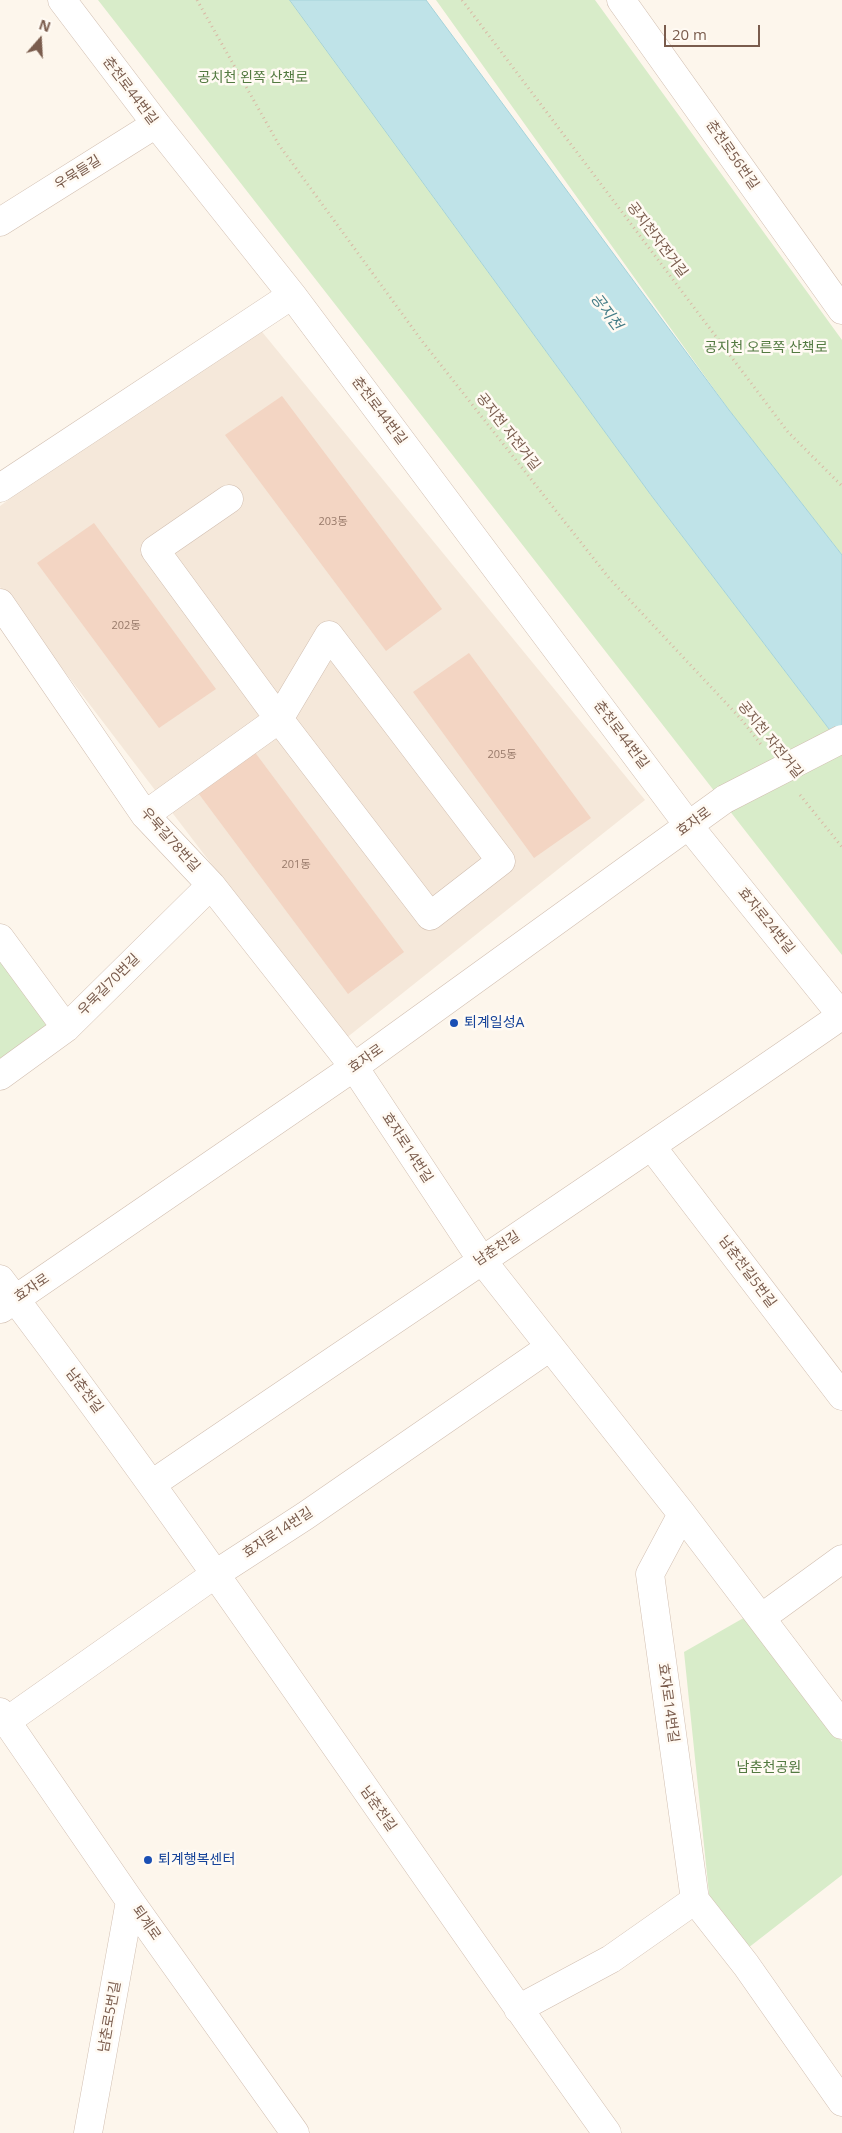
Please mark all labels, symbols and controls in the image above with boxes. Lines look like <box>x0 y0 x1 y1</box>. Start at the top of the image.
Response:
north arrow <box>15 15 65 65</box>
text: N <box>37 15 54 36</box>
scale bar <box>667 15 763 47</box>
text: 20 m <box>672 24 707 44</box>
street label: 춘천로44번길 <box>99 54 161 128</box>
park label: 공치천 왼쪽 산책로 <box>198 70 308 86</box>
street label: 춘천로56번길 <box>702 117 762 193</box>
street label: 우묵들길 <box>52 152 104 194</box>
street label: 공지천자전거길 <box>623 199 691 281</box>
water label: 공지천 <box>586 290 626 334</box>
park label: 공지천 오른쪽 산책로 <box>704 340 828 356</box>
street label: 춘천로44번길 <box>348 374 410 448</box>
street label: 공지천 자전거길 <box>473 390 543 474</box>
house number: 203동 <box>319 515 347 529</box>
house number: 202동 <box>112 619 140 633</box>
street label: 춘천로44번길 <box>590 698 652 772</box>
street label: 공지천 자전거길 <box>734 698 806 782</box>
house number: 205동 <box>488 748 516 762</box>
street label: 효자로 <box>673 804 715 840</box>
street label: 우묵길78번길 <box>137 805 203 875</box>
house number: 201동 <box>282 858 310 872</box>
street label: 효자로24번길 <box>734 884 798 958</box>
street label: 우묵길70번길 <box>75 951 143 1019</box>
place label: 퇴계일성A <box>464 1015 524 1031</box>
marker: 퇴계일성A <box>448 1017 460 1029</box>
street label: 효자로 <box>345 1041 387 1077</box>
street label: 효자로14번길 <box>378 1110 436 1186</box>
street label: 남춘천길 <box>471 1228 523 1270</box>
street label: 남춘천길5번길 <box>715 1233 779 1311</box>
street label: 효자로 <box>11 1270 53 1306</box>
street label: 남춘천길 <box>62 1365 106 1417</box>
street label: 효자로14번길 <box>240 1504 316 1562</box>
street label: 효자로14번길 <box>654 1662 682 1744</box>
park label: 남춘천공원 <box>737 1760 801 1776</box>
street label: 남춘천길 <box>356 1783 400 1835</box>
place label: 퇴계행복센터 <box>158 1852 235 1868</box>
marker: 퇴계행복센터 <box>142 1854 154 1866</box>
street label: 퇴계로 <box>128 1902 164 1944</box>
street label: 남춘로5번길 <box>95 1980 125 2054</box>

